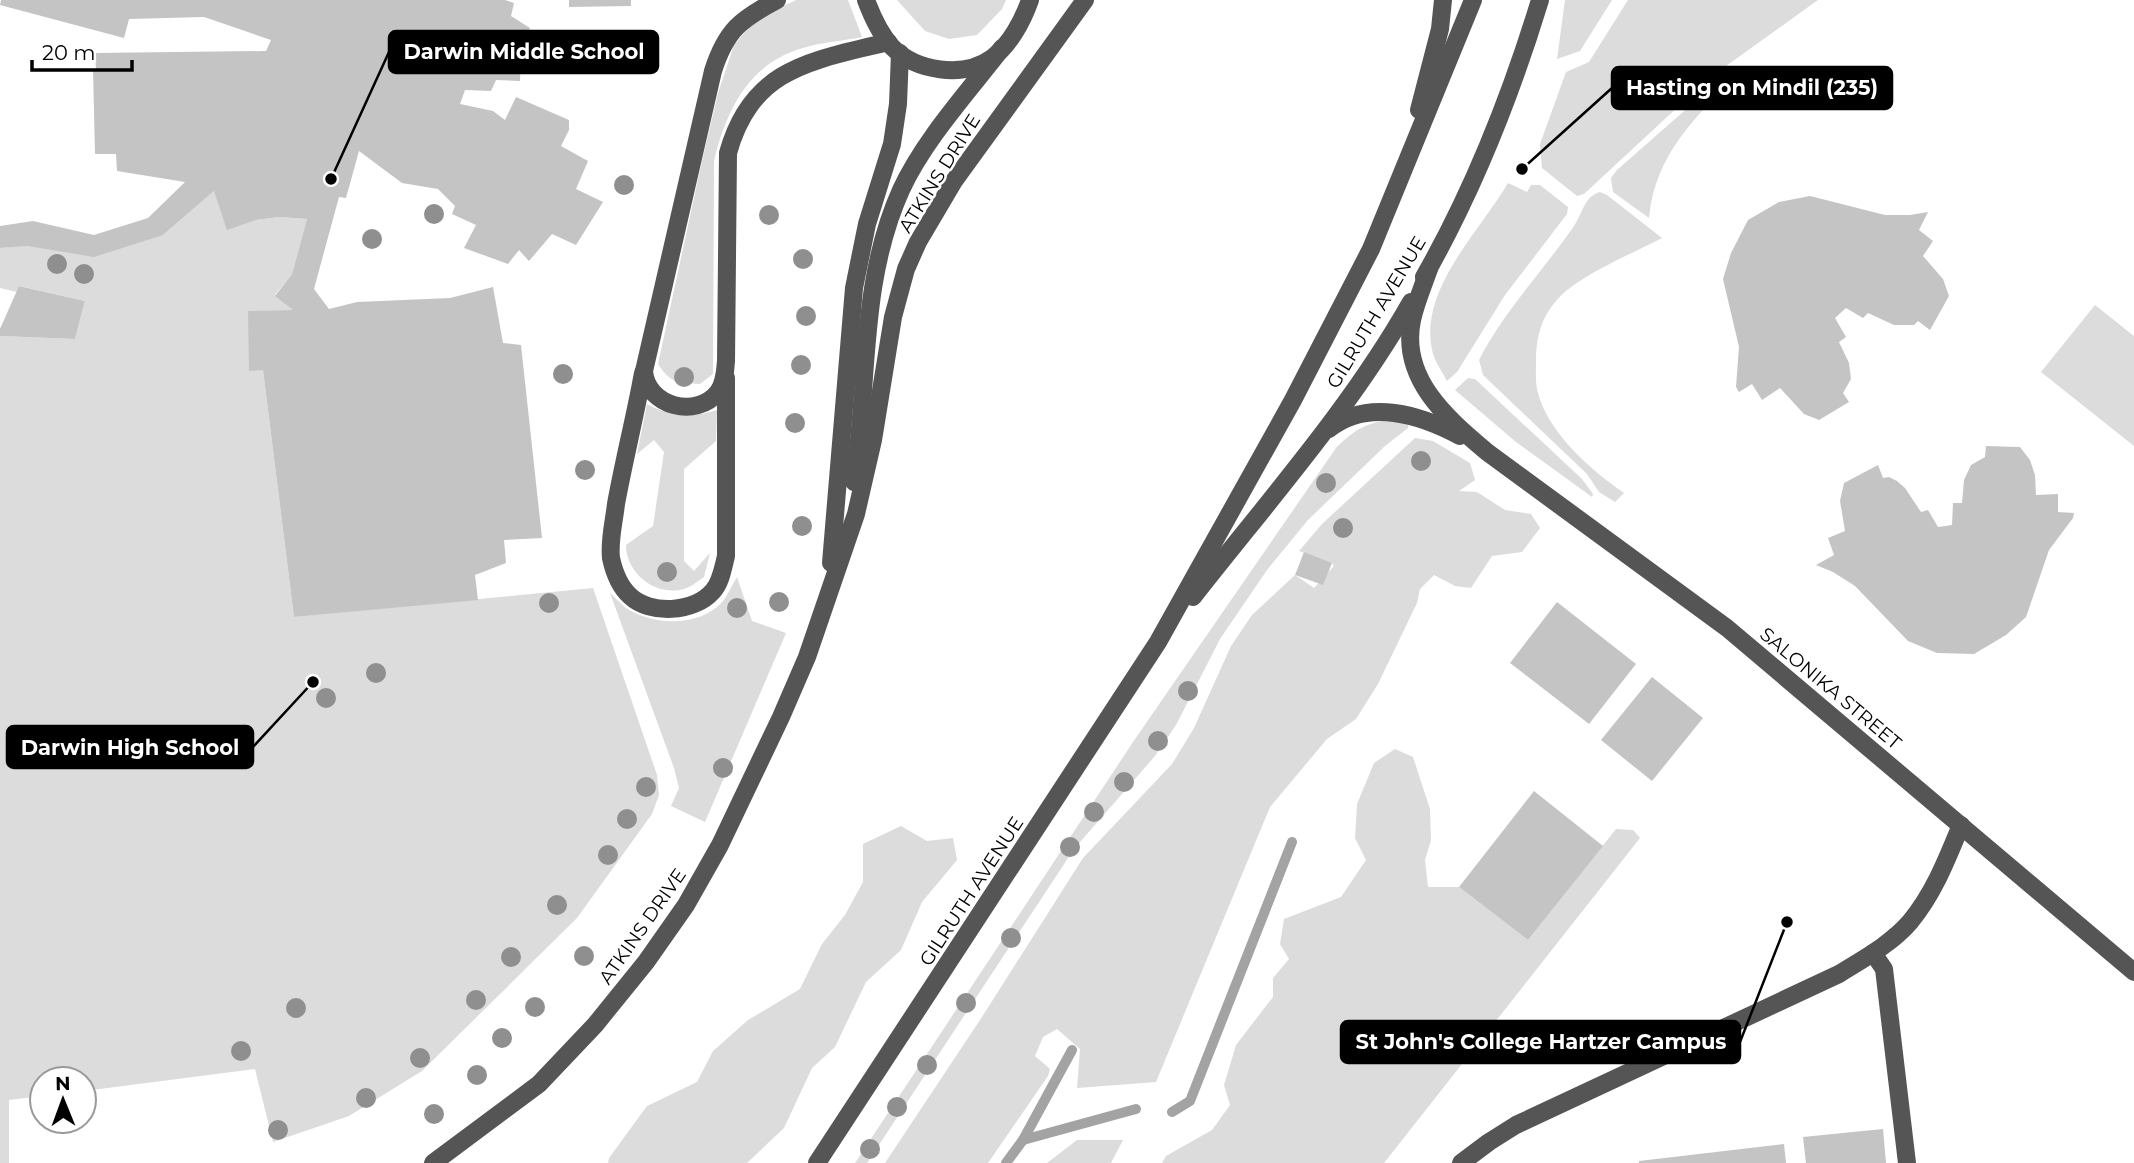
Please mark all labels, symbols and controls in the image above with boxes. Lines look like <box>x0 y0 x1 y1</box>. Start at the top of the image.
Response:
scale bar <box>32 28 131 72</box>
callout: Darwin Middle School <box>389 31 658 73</box>
text: Darwin Middle School <box>403 39 645 64</box>
text: 20 m <box>42 40 96 65</box>
callout: Hasting on Mindil (235) <box>1612 67 1892 109</box>
text: Hasting on Mindil (235) <box>1626 75 1878 100</box>
street label: ATKINS DRIVE <box>894 110 985 237</box>
street label: GILRUTH AVENUE <box>1322 232 1431 392</box>
street label: SALONIKA STREET <box>1755 623 1906 754</box>
callout: Darwin High School <box>7 726 253 768</box>
text: Darwin High School <box>21 735 239 760</box>
street label: GILRUTH AVENUE <box>915 812 1028 970</box>
street label: ATKINS DRIVE <box>594 864 691 989</box>
callout: St John's College Hartzer Campus <box>1341 1021 1740 1063</box>
text: St John's College Hartzer Campus <box>1355 1029 1727 1054</box>
north arrow <box>28 1065 98 1135</box>
text: N <box>55 1072 71 1095</box>

